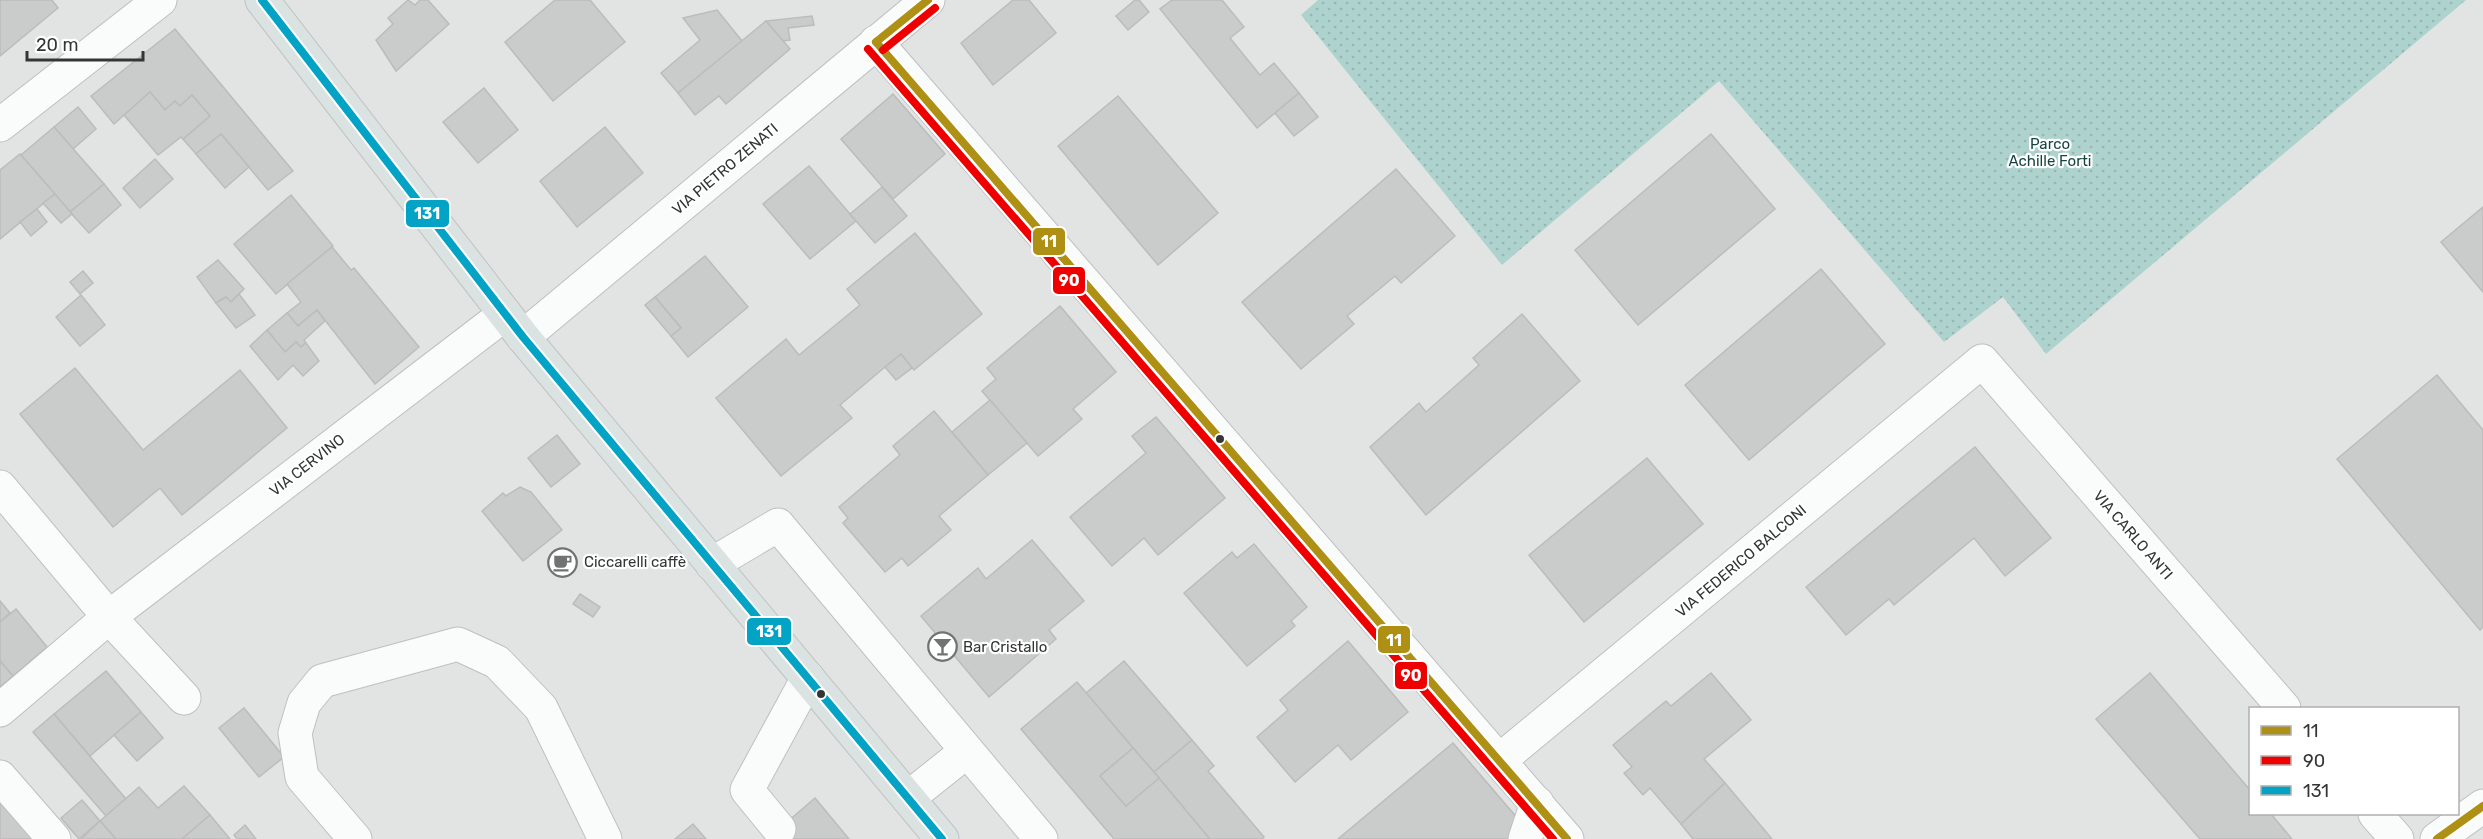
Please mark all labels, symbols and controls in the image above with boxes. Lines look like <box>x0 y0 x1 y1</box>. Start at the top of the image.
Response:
scale bar <box>27 24 142 62</box>
text: 20 m <box>36 34 78 56</box>
street label: VIA PIETRO ZENATI <box>668 119 782 219</box>
park label: Parco Achille Forti <box>2009 135 2091 170</box>
line badge: 131 <box>405 199 450 228</box>
text: 131 <box>414 204 440 223</box>
line badge: 11 <box>1032 227 1066 256</box>
text: 11 <box>1041 232 1057 251</box>
line badge: 90 <box>1052 266 1086 295</box>
text: 90 <box>1058 271 1080 290</box>
street label: VIA CERVINO <box>266 430 348 500</box>
unlabelled marker <box>1214 433 1226 445</box>
street label: VIA CARLO ANTI <box>2089 487 2177 583</box>
street label: VIA FEDERICO BALCONI <box>1672 501 1810 621</box>
cafe icon: Ciccarelli caffè <box>547 546 579 578</box>
place label: Ciccarelli caffè <box>584 553 686 571</box>
line badge: 131 <box>746 617 792 646</box>
text: 131 <box>756 622 782 641</box>
line badge: 11 <box>1377 625 1411 654</box>
bar icon: Bar Cristallo <box>926 631 958 663</box>
text: 11 <box>1386 631 1402 650</box>
place label: Bar Cristallo <box>963 638 1047 656</box>
line badge: 90 <box>1394 661 1428 690</box>
text: 90 <box>1400 666 1422 685</box>
unlabelled marker <box>815 688 827 700</box>
legend <box>2249 707 2459 815</box>
text: 11 <box>2303 720 2318 742</box>
text: 90 <box>2303 750 2325 772</box>
text: 131 <box>2303 780 2329 802</box>

